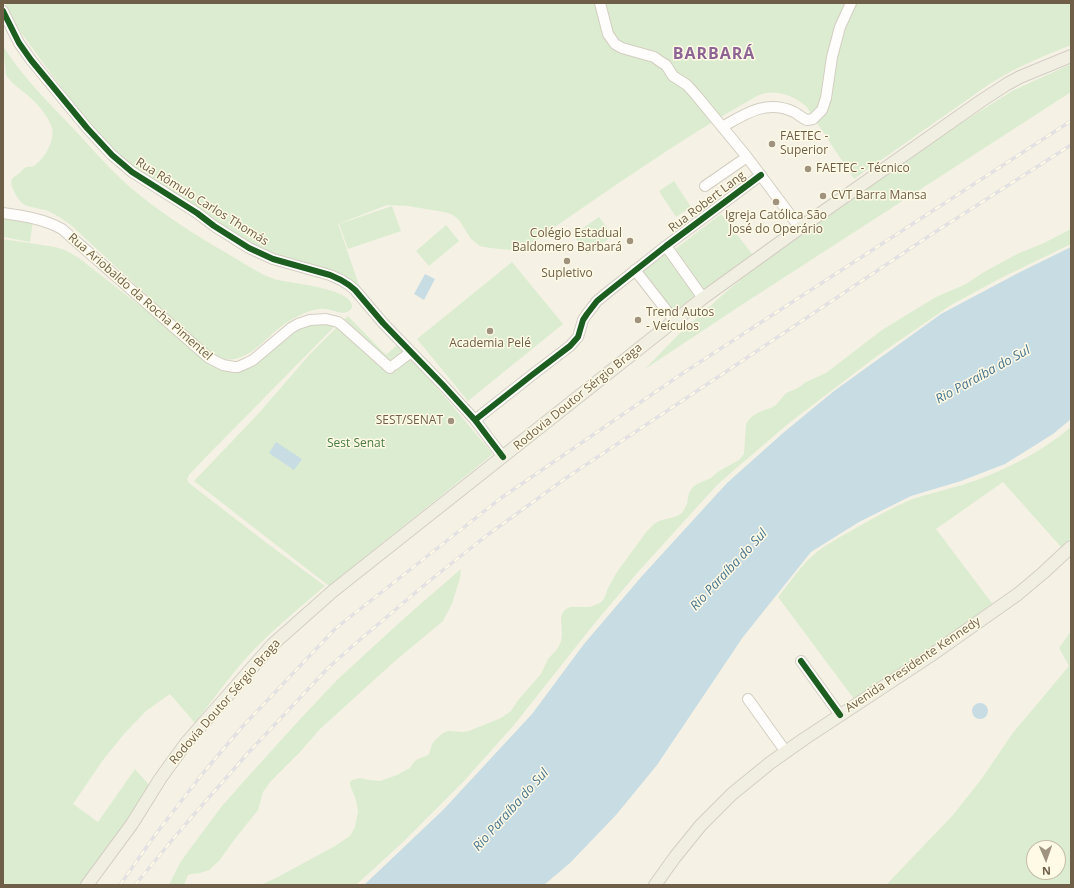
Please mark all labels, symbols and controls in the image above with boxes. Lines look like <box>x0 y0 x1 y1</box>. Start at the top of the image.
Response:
district label: BARBARÁ <box>673 44 755 64</box>
place label: FAETEC - Superior <box>780 130 828 158</box>
marker: FAETEC - Superior <box>767 139 777 149</box>
street label: Rua Rômulo Carlos Thomás <box>133 155 271 249</box>
place label: FAETEC - Técnico <box>816 162 910 176</box>
marker: FAETEC - Técnico <box>803 164 813 174</box>
street label: Rua Robert Lang <box>666 168 748 236</box>
place label: CVT Barra Mansa <box>831 189 927 203</box>
marker: CVT Barra Mansa <box>818 191 828 201</box>
marker: Igreja Católica São José do Operário <box>771 197 781 207</box>
place label: Igreja Católica São José do Operário <box>725 209 827 237</box>
place label: Colégio Estadual Baldomero Barbará <box>512 227 622 255</box>
street label: Rua Ariobaldo da Rocha Pimentel <box>65 231 215 363</box>
marker: Colégio Estadual Baldomero Barbará <box>625 236 635 246</box>
marker: Supletivo <box>562 256 572 266</box>
place label: Supletivo <box>541 267 593 281</box>
place label: Trend Autos - Veículos <box>646 306 714 334</box>
marker: Trend Autos - Veículos <box>633 315 643 325</box>
marker: Academia Pelé <box>485 326 495 336</box>
place label: Academia Pelé <box>449 337 531 351</box>
street label: Rodovia Doutor Sérgio Braga <box>511 341 645 453</box>
water label: Rio Paraíba do Sul <box>933 343 1033 407</box>
place label: SEST/SENAT <box>376 414 443 428</box>
marker: SEST/SENAT <box>446 416 456 426</box>
park label: Sest Senat <box>327 437 385 451</box>
water label: Rio Paraíba do Sul <box>687 526 771 614</box>
street label: Avenida Presidente Kennedy <box>843 614 983 716</box>
street label: Rodovia Doutor Sérgio Braga <box>167 636 283 768</box>
water label: Rio Paraíba do Sul <box>470 766 552 854</box>
north arrow <box>1026 840 1066 880</box>
text: N <box>1042 864 1051 879</box>

